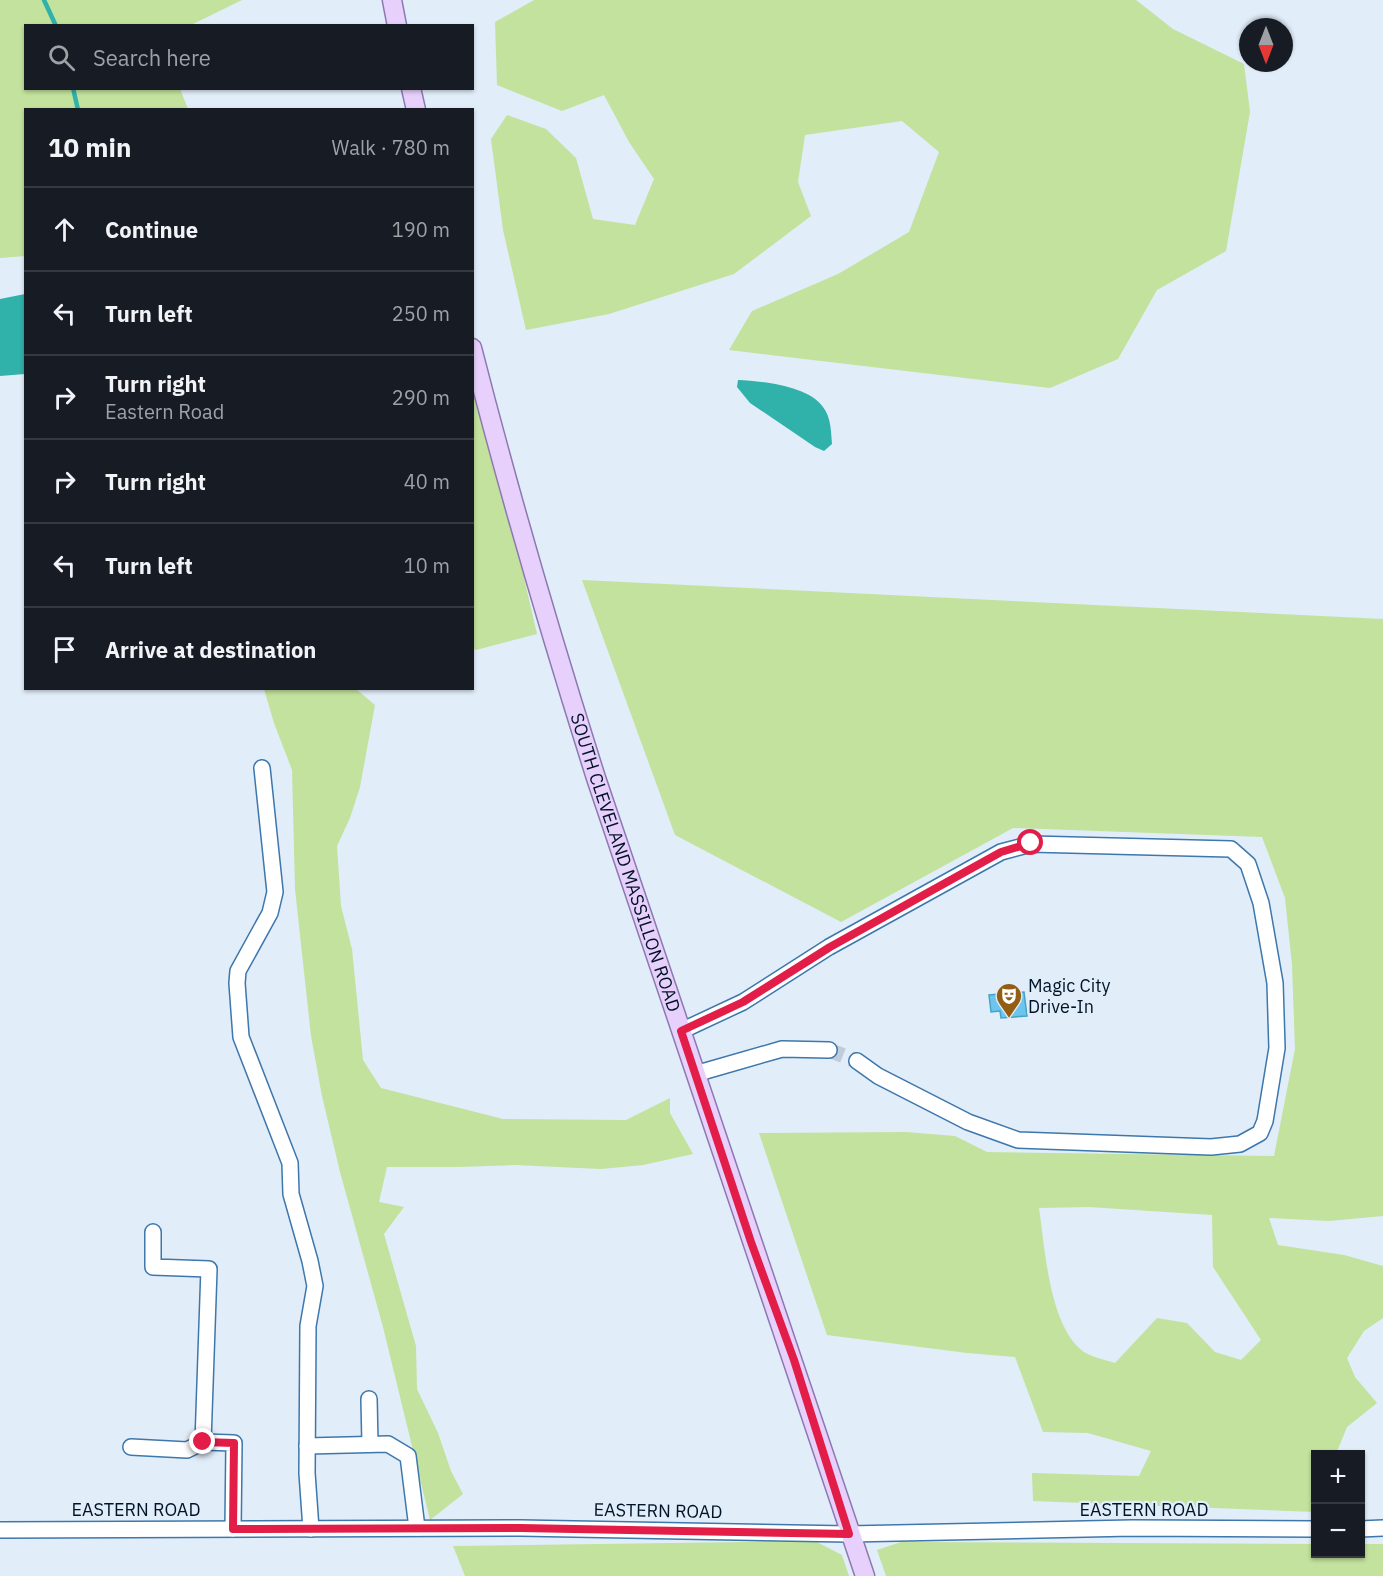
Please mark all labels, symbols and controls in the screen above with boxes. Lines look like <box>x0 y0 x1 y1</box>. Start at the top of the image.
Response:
north arrow <box>1239 18 1293 72</box>
search box <box>24 24 474 90</box>
icon: search <box>45 41 78 74</box>
text: Search here <box>93 43 211 72</box>
text: 10 min <box>48 130 132 164</box>
text: Walk · 780 m <box>332 134 450 161</box>
icon: ahead <box>48 213 81 246</box>
text: Continue <box>105 215 198 244</box>
text: 190 m <box>392 216 450 243</box>
icon: left <box>48 297 81 330</box>
text: Turn left <box>105 299 193 328</box>
text: 250 m <box>392 300 450 327</box>
text: Turn right <box>105 369 206 398</box>
icon: right <box>48 381 81 414</box>
text: 290 m <box>392 384 450 411</box>
text: Eastern Road <box>105 398 224 425</box>
icon: right <box>48 465 81 498</box>
text: Turn right <box>105 467 206 496</box>
text: 40 m <box>404 468 450 495</box>
icon: left <box>48 549 81 582</box>
text: Turn left <box>105 551 193 580</box>
text: 10 m <box>404 552 450 579</box>
icon: arrive <box>48 633 81 666</box>
text: Arrive at destination <box>105 635 316 664</box>
street label: SOUTH CLEVELAND MASSILLON ROAD <box>565 710 686 1015</box>
route start <box>1017 829 1043 855</box>
place label: Magic City Drive-In <box>1028 974 1111 1018</box>
theatre icon: Magic City Drive-In <box>994 981 1024 1019</box>
route end <box>189 1428 215 1454</box>
map controls <box>1311 1450 1365 1558</box>
button: + <box>1311 1450 1365 1504</box>
street label: EASTERN ROAD <box>72 1498 200 1521</box>
street label: EASTERN ROAD <box>593 1498 723 1523</box>
street label: EASTERN ROAD <box>1080 1498 1208 1521</box>
button: − <box>1311 1504 1365 1558</box>

